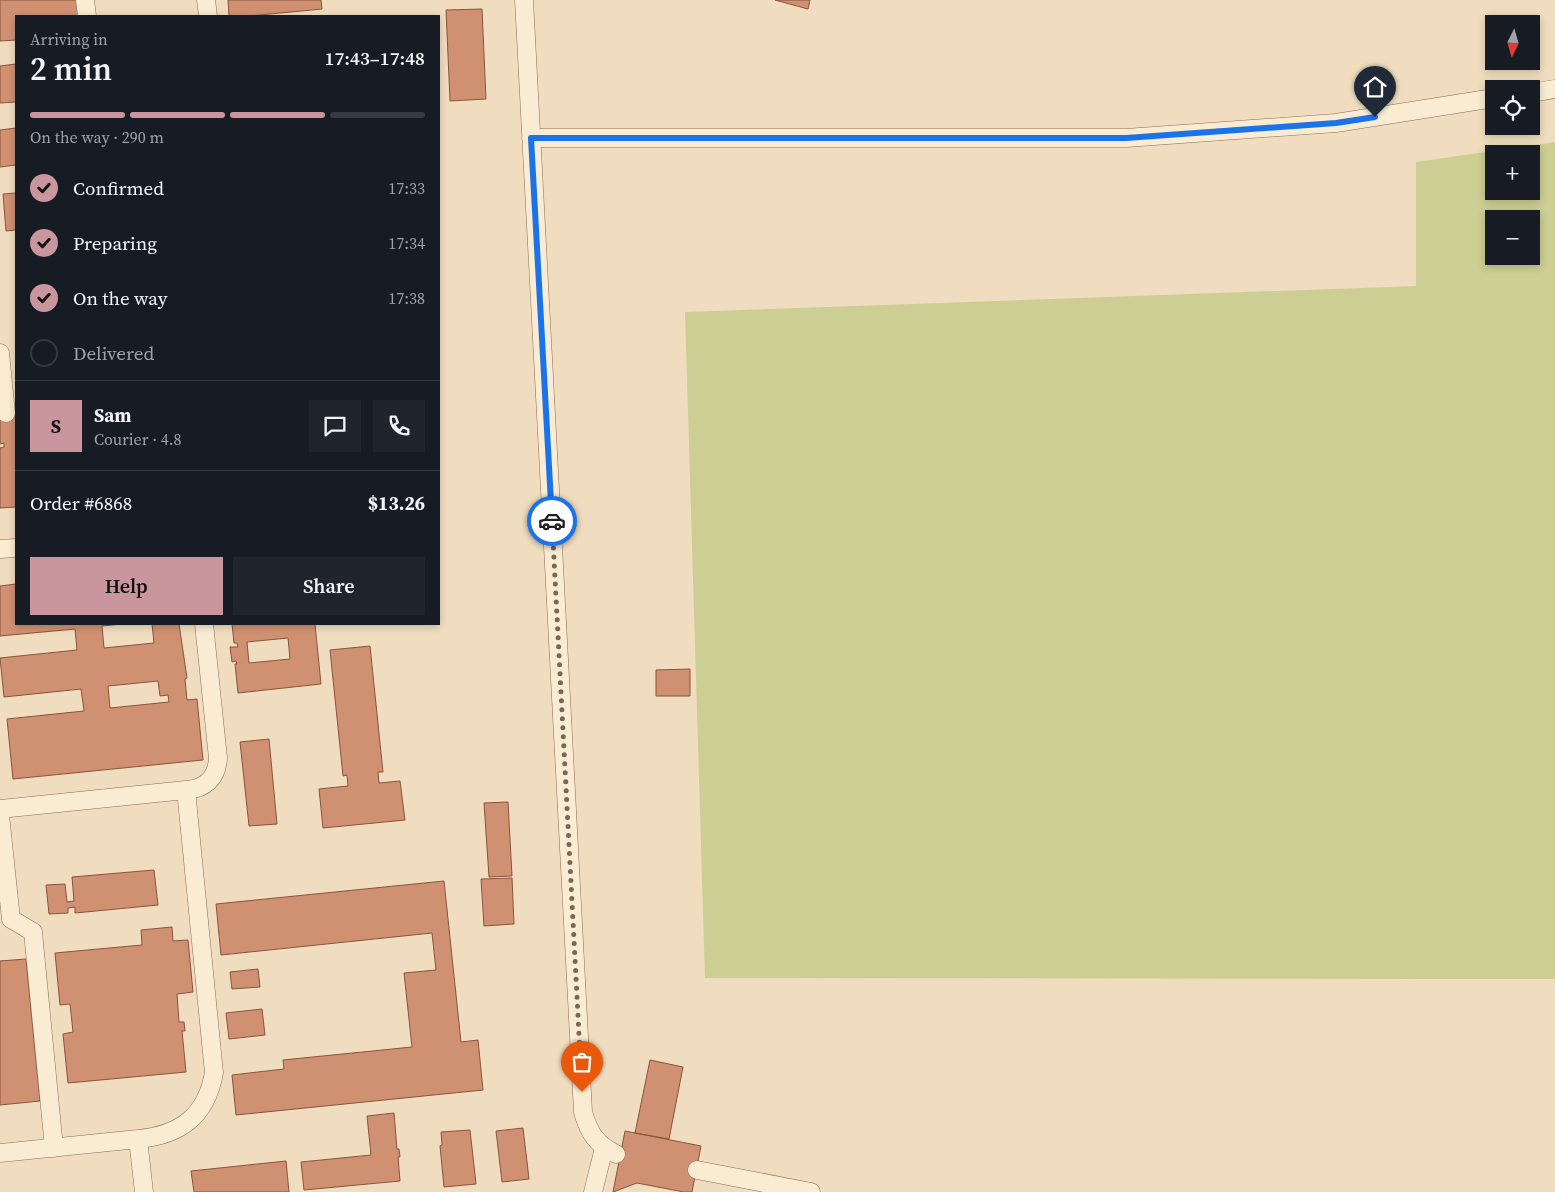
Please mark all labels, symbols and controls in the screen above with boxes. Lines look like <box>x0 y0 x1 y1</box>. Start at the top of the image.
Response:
north arrow <box>1485 15 1540 70</box>
map controls <box>1485 15 1540 265</box>
text: Arriving in <box>30 28 108 50</box>
text: 17:43–17:48 <box>325 45 425 71</box>
text: 2 min <box>30 47 112 91</box>
pin <box>1354 66 1396 117</box>
icon: home <box>1361 73 1389 101</box>
button: locate <box>1485 80 1540 135</box>
text: On the way · 290 m <box>30 126 164 148</box>
button: + <box>1485 145 1540 200</box>
icon: check <box>30 174 58 202</box>
text: Confirmed <box>73 175 164 201</box>
text: 17:33 <box>388 177 425 199</box>
button: − <box>1485 210 1540 265</box>
icon: check <box>30 229 58 257</box>
text: Preparing <box>73 230 157 256</box>
text: 17:34 <box>388 232 425 254</box>
icon: check <box>30 284 58 312</box>
text: On the way <box>73 285 168 311</box>
text: 17:38 <box>388 287 425 309</box>
text: Delivered <box>73 340 154 366</box>
button: chat <box>309 400 361 452</box>
button: phone <box>373 400 425 452</box>
text: Sam <box>94 402 132 428</box>
text: S <box>51 413 61 439</box>
text: Courier · 4.8 <box>94 428 182 450</box>
text: Order #6868 <box>30 490 132 516</box>
text: $13.26 <box>368 490 425 516</box>
courier <box>527 496 577 546</box>
icon: car <box>538 507 566 535</box>
button: Help <box>30 557 223 615</box>
button: Share <box>233 557 425 615</box>
pin <box>561 1041 603 1092</box>
icon: bag <box>568 1048 596 1076</box>

